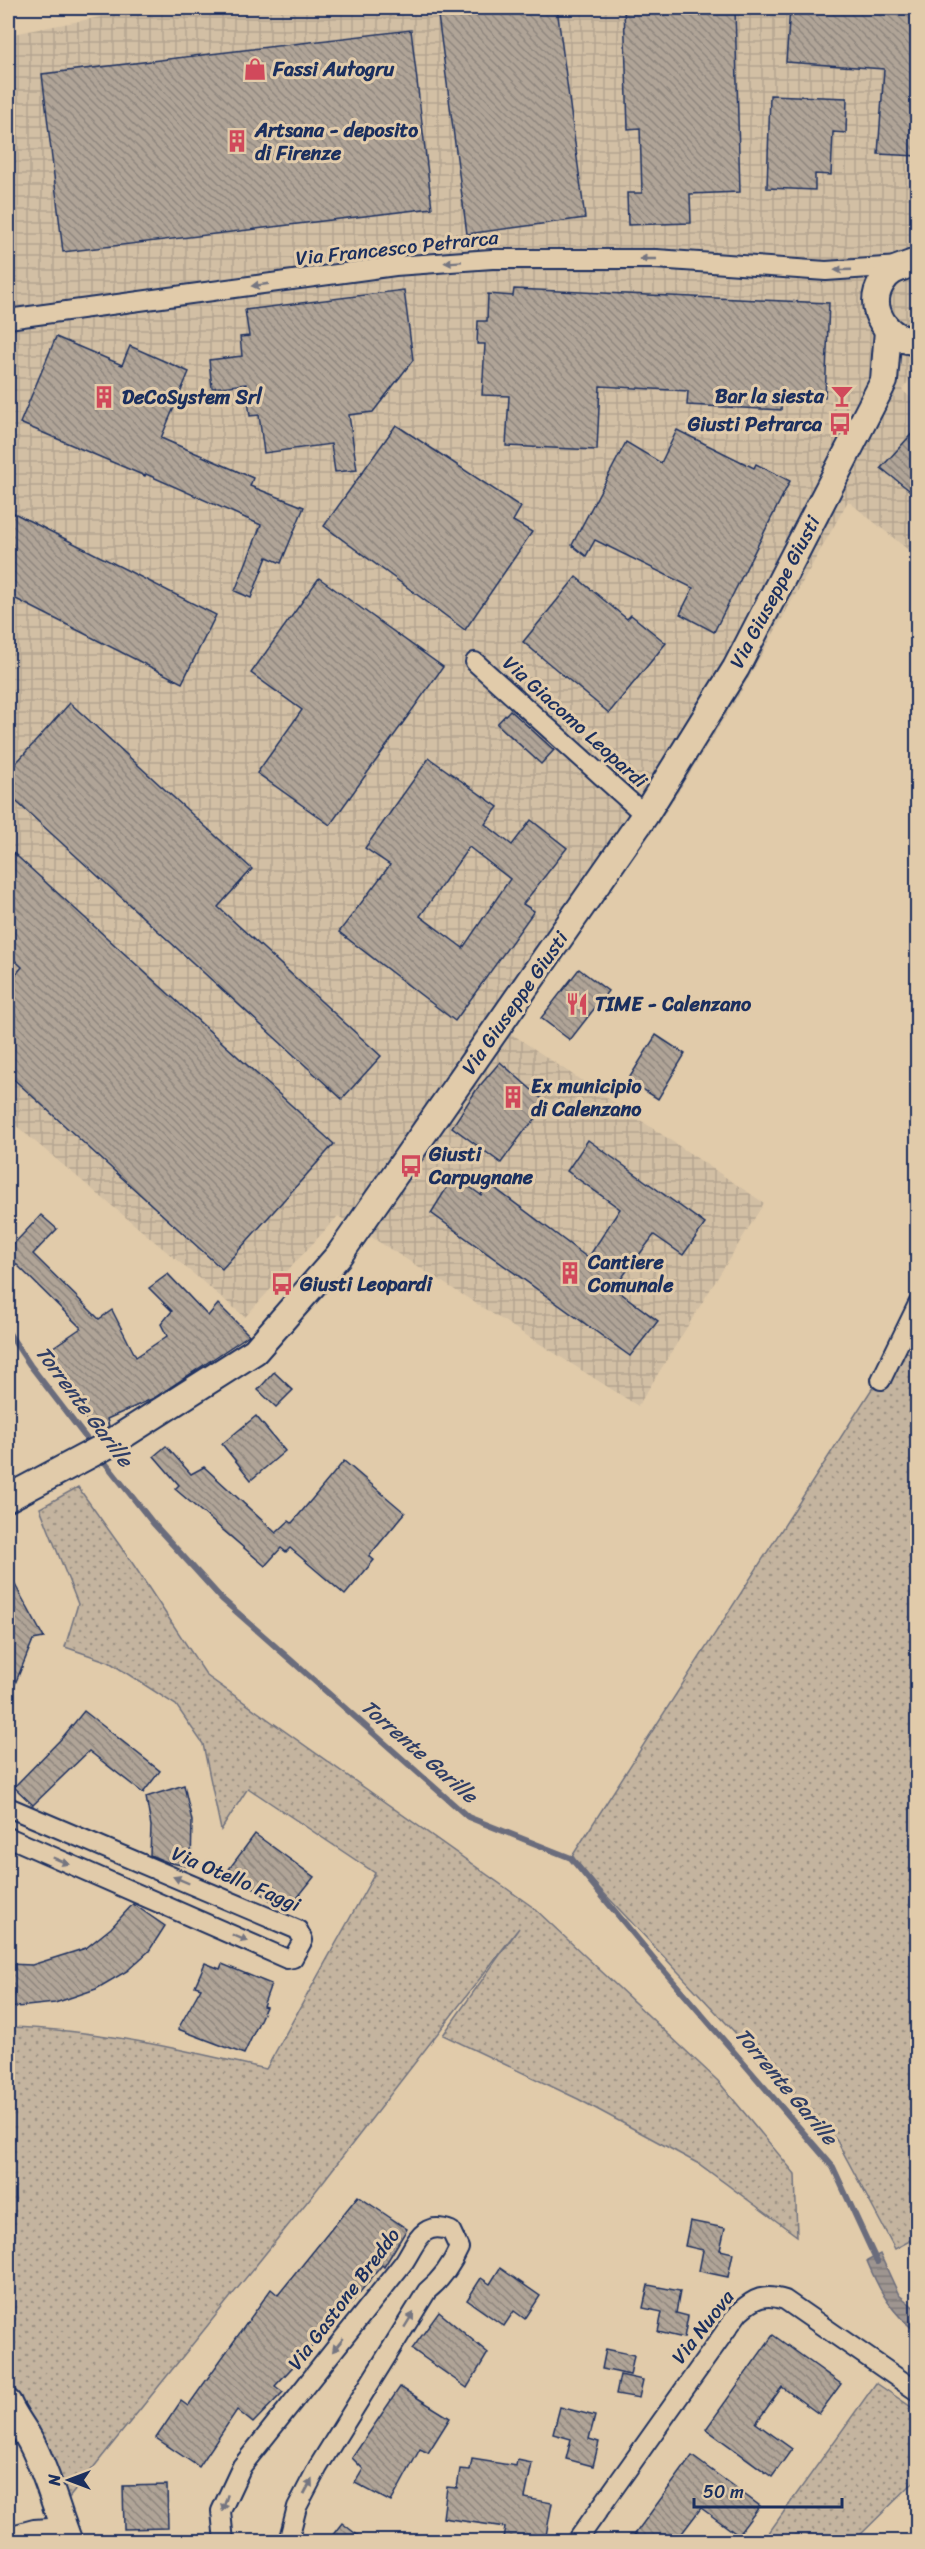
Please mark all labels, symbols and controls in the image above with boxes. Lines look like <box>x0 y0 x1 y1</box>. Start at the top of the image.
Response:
place label: Fassi Autogru <box>272 52 394 87</box>
shop icon: Fassi Autogru <box>242 56 268 82</box>
place label: Artsana - deposito di Firenze <box>254 113 418 171</box>
building icon: Artsana - deposito di Firenze <box>224 128 250 154</box>
street label: Via Francesco Petrarca <box>294 220 501 276</box>
one-way arrow <box>638 254 657 264</box>
one-way arrow <box>444 257 463 267</box>
one-way arrow <box>833 266 852 275</box>
one-way arrow <box>250 281 269 290</box>
place label: Bar la siesta <box>715 379 825 414</box>
place label: DeCoSystem Srl <box>122 380 263 415</box>
bar icon: Bar la siesta <box>829 383 855 409</box>
building icon: DeCoSystem Srl <box>91 384 117 410</box>
place label: Giusti Petrarca <box>687 407 823 442</box>
bus stop icon: Giusti Petrarca <box>827 411 853 437</box>
street label: Via Giuseppe Giusti <box>720 509 830 675</box>
street label: Via Giacomo Leopardi <box>494 647 657 798</box>
street label: Via Giuseppe Giusti <box>452 923 578 1082</box>
place label: TIME - Calenzano <box>595 987 752 1022</box>
restaurant icon: TIME - Calenzano <box>564 991 590 1017</box>
place label: Ex municipio di Calenzano <box>531 1069 643 1127</box>
building icon: Ex municipio di Calenzano <box>500 1084 526 1110</box>
place label: Giusti Carpugnane <box>428 1137 534 1195</box>
bus stop icon: Giusti Carpugnane <box>398 1153 424 1179</box>
place label: Cantiere Comunale <box>587 1245 674 1303</box>
building icon: Cantiere Comunale <box>557 1260 583 1286</box>
place label: Giusti Leopardi <box>299 1267 433 1302</box>
bus stop icon: Giusti Leopardi <box>269 1271 295 1297</box>
water label: Torrente Garille <box>25 1337 144 1477</box>
water label: Torrente Garille <box>352 1689 488 1814</box>
street label: Via Otello Faggi <box>166 1836 307 1922</box>
one-way arrow <box>53 1856 71 1866</box>
one-way arrow <box>172 1875 190 1884</box>
one-way arrow <box>231 1934 249 1943</box>
water label: Torrente Garille <box>725 2018 848 2155</box>
street label: Via Gastone Breddo <box>278 2220 410 2378</box>
street label: Via Nuova <box>662 2281 744 2372</box>
one-way arrow <box>403 2312 414 2328</box>
one-way arrow <box>333 2338 345 2353</box>
north arrow <box>39 2450 99 2510</box>
scale bar <box>694 2471 842 2509</box>
text: N <box>40 2474 69 2487</box>
text: 50 m <box>703 2476 744 2508</box>
one-way arrow <box>303 2478 313 2495</box>
one-way arrow <box>219 2494 229 2512</box>

